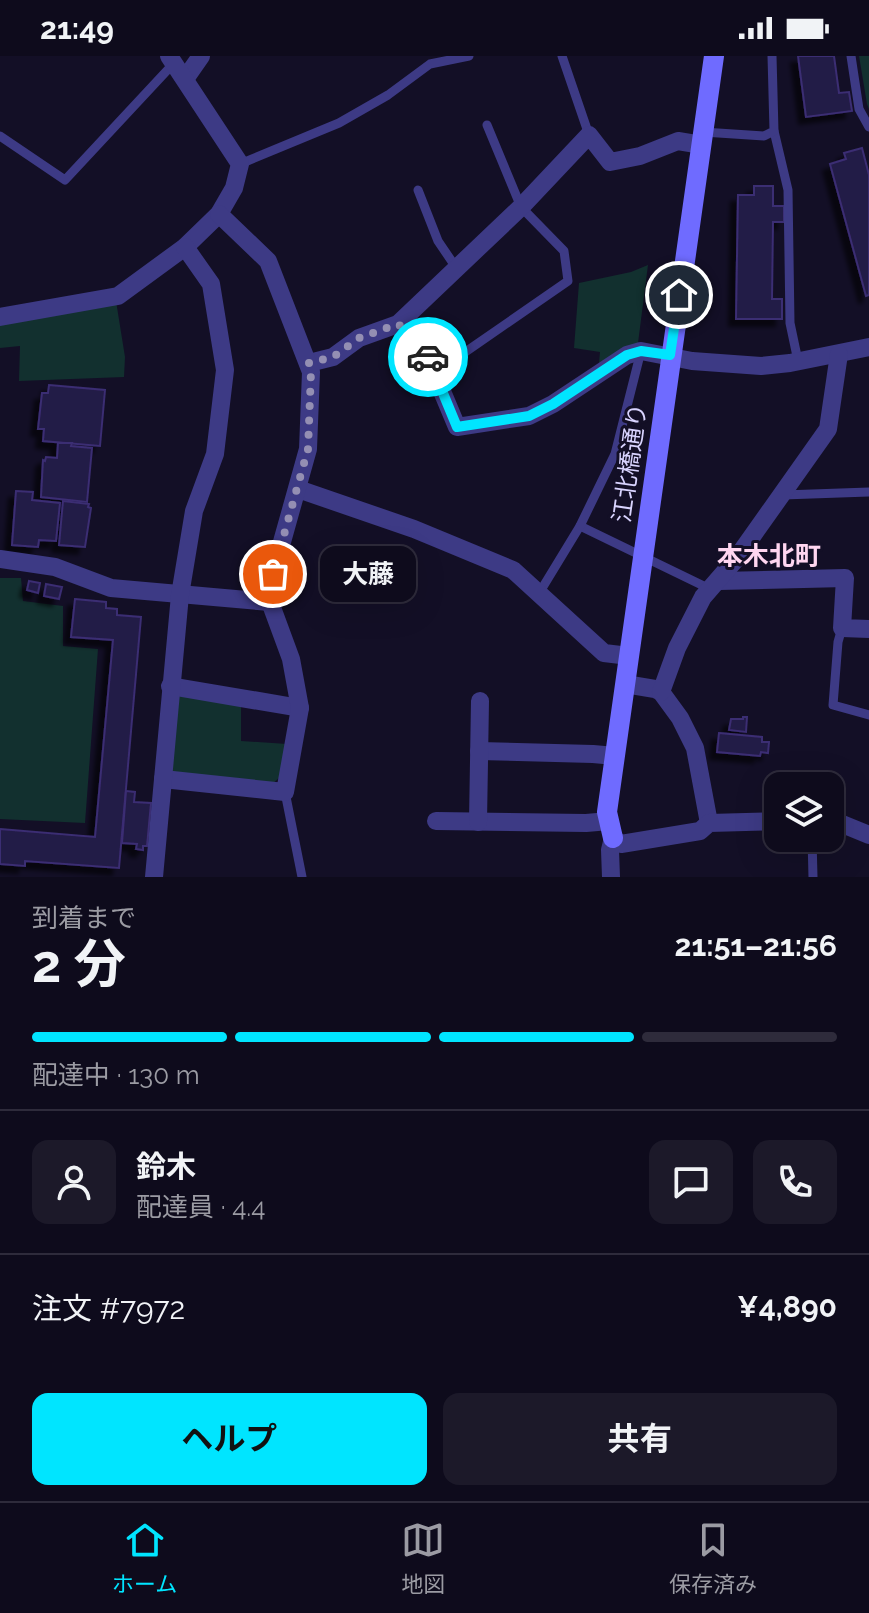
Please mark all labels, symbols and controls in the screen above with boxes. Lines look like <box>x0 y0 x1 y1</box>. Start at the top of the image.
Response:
text: 21:49 <box>40 11 114 46</box>
pin <box>645 261 713 329</box>
icon: home <box>657 273 701 317</box>
courier <box>388 317 468 397</box>
icon: car <box>406 335 450 379</box>
street label: 江北橋通り <box>607 401 652 524</box>
pin <box>239 540 307 608</box>
district label: 本木北町 <box>717 541 821 571</box>
callout: 大藤 <box>321 546 417 602</box>
icon: bag <box>251 552 295 596</box>
text: 大藤 <box>342 559 394 589</box>
map controls <box>764 772 844 852</box>
button: layers <box>764 772 844 852</box>
text: 到着まで <box>32 903 136 933</box>
text: 21:51–21:56 <box>675 928 837 963</box>
text: 2 分 <box>32 933 126 994</box>
text: 配達中 · 130 m <box>32 1060 200 1090</box>
button: person <box>32 1140 116 1224</box>
button: chat <box>649 1140 733 1224</box>
button: phone <box>753 1140 837 1224</box>
text: 鈴木 <box>136 1149 196 1184</box>
text: 配達員 · 4.4 <box>136 1192 265 1222</box>
text: ¥4,890 <box>737 1289 837 1324</box>
text: 注文 #7972 <box>32 1291 185 1326</box>
button: ヘルプ <box>32 1393 427 1485</box>
button: 共有 <box>443 1393 837 1485</box>
tab: ホーム <box>112 1518 177 1598</box>
tab: 地図 <box>401 1518 445 1598</box>
tab: 保存済み <box>669 1518 757 1598</box>

